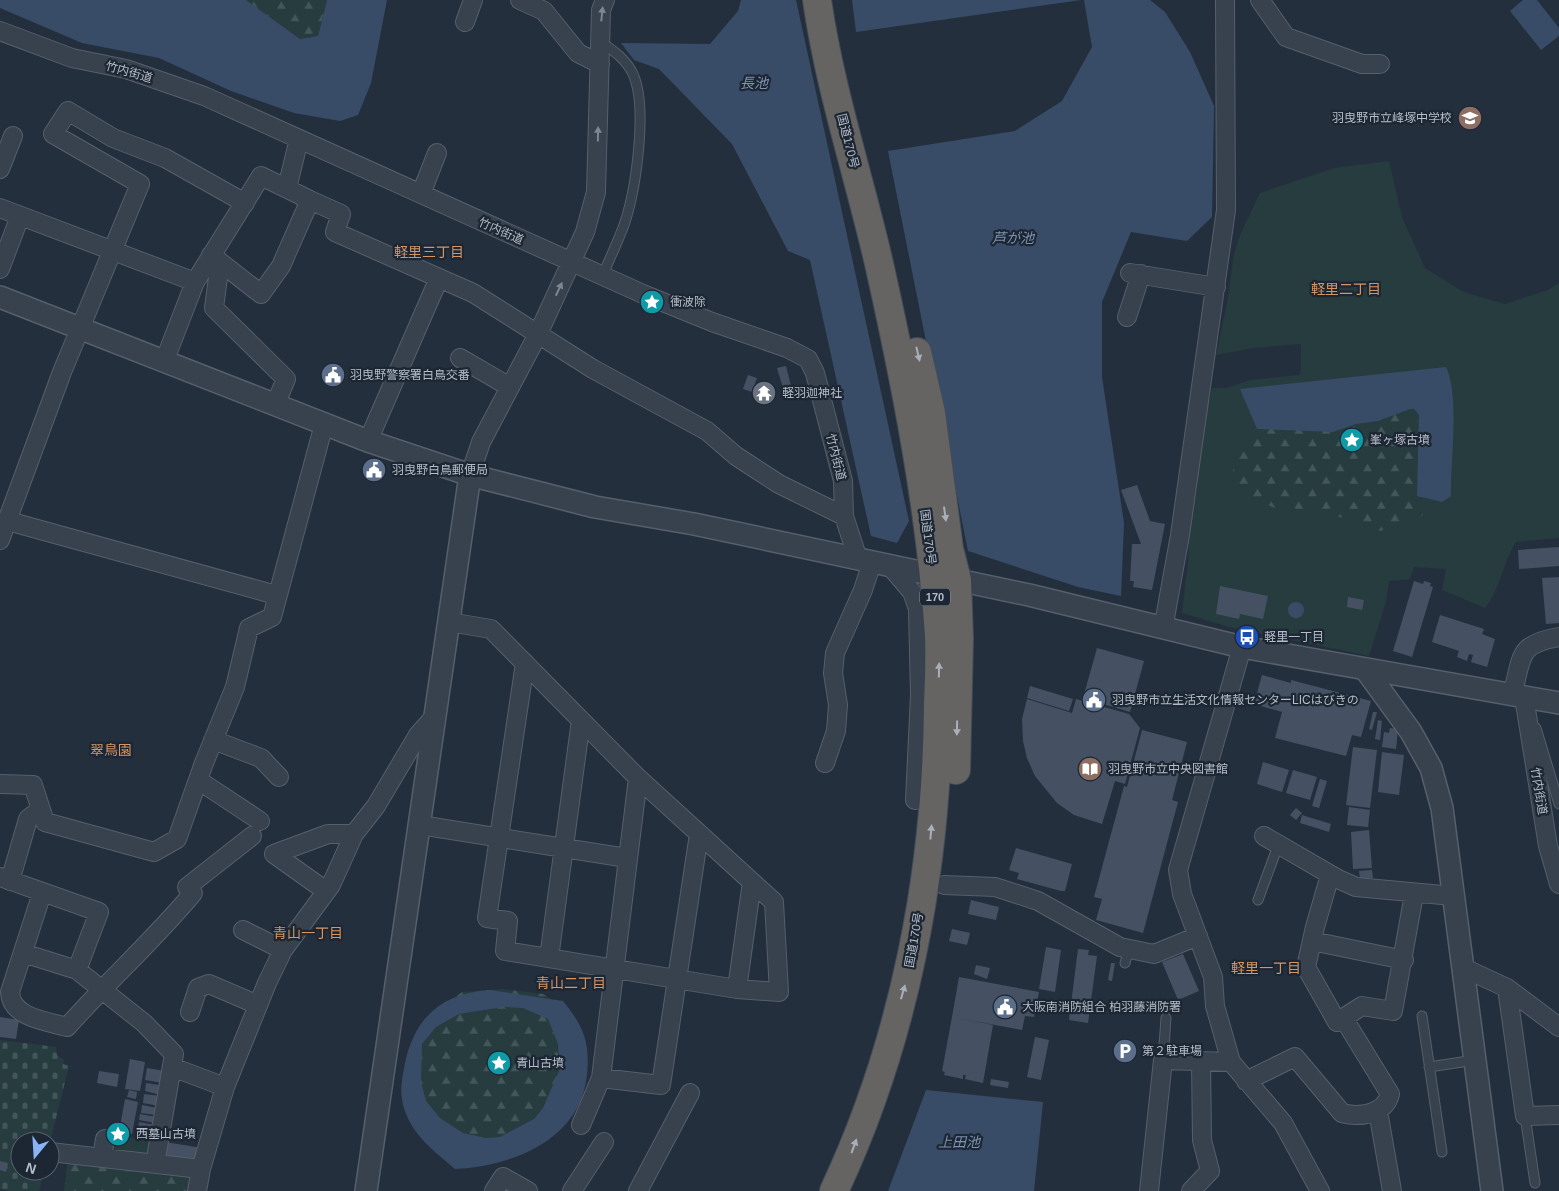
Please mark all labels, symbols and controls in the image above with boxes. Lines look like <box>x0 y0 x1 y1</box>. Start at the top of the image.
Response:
one-way arrow <box>598 6 606 22</box>
street label: 竹内街道 <box>104 59 154 85</box>
water label: 長池 <box>740 75 770 91</box>
school or university icon: 羽曳野市立峰塚中学校 <box>1457 105 1483 131</box>
place label: 羽曳野市立峰塚中学校 <box>1332 111 1452 125</box>
street label: 国道170号 <box>834 112 862 170</box>
one-way arrow <box>595 126 603 142</box>
street label: 竹内街道 <box>476 215 526 247</box>
water label: 芦が池 <box>992 230 1036 246</box>
district label: 軽里三丁目 <box>394 244 464 260</box>
district label: 軽里二丁目 <box>1311 281 1381 297</box>
one-way arrow <box>555 282 563 296</box>
place icon: 衝波除 <box>639 289 665 315</box>
place label: 衝波除 <box>670 295 706 309</box>
one-way arrow <box>914 347 922 362</box>
public building icon: 羽曳野警察署白鳥交番 <box>320 362 346 388</box>
place label: 羽曳野警察署白鳥交番 <box>350 368 470 382</box>
temple icon: 軽羽迦神社 <box>751 380 777 406</box>
place label: 軽羽迦神社 <box>782 386 842 400</box>
place icon: 峯ヶ塚古墳 <box>1339 427 1365 453</box>
street label: 竹内街道 <box>823 432 849 482</box>
place label: 峯ヶ塚古墳 <box>1370 433 1430 447</box>
public building icon: 羽曳野白鳥郵便局 <box>361 457 387 483</box>
place label: 羽曳野白鳥郵便局 <box>392 463 488 477</box>
one-way arrow <box>941 507 949 523</box>
street label: 国道170号 <box>918 508 938 566</box>
road number: 170 <box>920 588 950 606</box>
bus stop icon: 軽里一丁目 <box>1234 624 1260 650</box>
place label: 軽里一丁目 <box>1264 630 1324 644</box>
one-way arrow <box>935 661 943 677</box>
public building icon: 羽曳野市立生活文化情報センターLICはびきの <box>1081 687 1107 713</box>
place label: 羽曳野市立生活文化情報センターLICはびきの <box>1112 693 1359 707</box>
one-way arrow <box>953 720 961 736</box>
district label: 翠鳥園 <box>90 742 132 758</box>
library icon: 羽曳野市立中央図書館 <box>1077 756 1103 782</box>
place label: 羽曳野市立中央図書館 <box>1108 762 1228 776</box>
street label: 竹内街道 <box>1528 766 1550 816</box>
one-way arrow <box>927 823 935 839</box>
street label: 国道170号 <box>902 911 926 969</box>
district label: 青山一丁目 <box>273 925 343 941</box>
district label: 軽里一丁目 <box>1231 960 1301 976</box>
district label: 青山二丁目 <box>536 975 606 991</box>
one-way arrow <box>900 984 908 999</box>
public building icon: 大阪南消防組合 柏羽藤消防署 <box>992 994 1018 1020</box>
place label: 大阪南消防組合 柏羽藤消防署 <box>1022 1000 1181 1014</box>
parking icon: 第２駐車場 <box>1112 1038 1138 1064</box>
place label: 第２駐車場 <box>1142 1044 1202 1058</box>
place icon: 青山古墳 <box>486 1050 512 1076</box>
place label: 青山古墳 <box>516 1056 564 1070</box>
place icon: 西墓山古墳 <box>105 1121 131 1147</box>
place label: 西墓山古墳 <box>136 1127 196 1141</box>
north arrow <box>10 1131 60 1181</box>
water label: 上田池 <box>938 1134 982 1150</box>
one-way arrow <box>850 1138 858 1153</box>
text: N <box>24 1159 38 1178</box>

